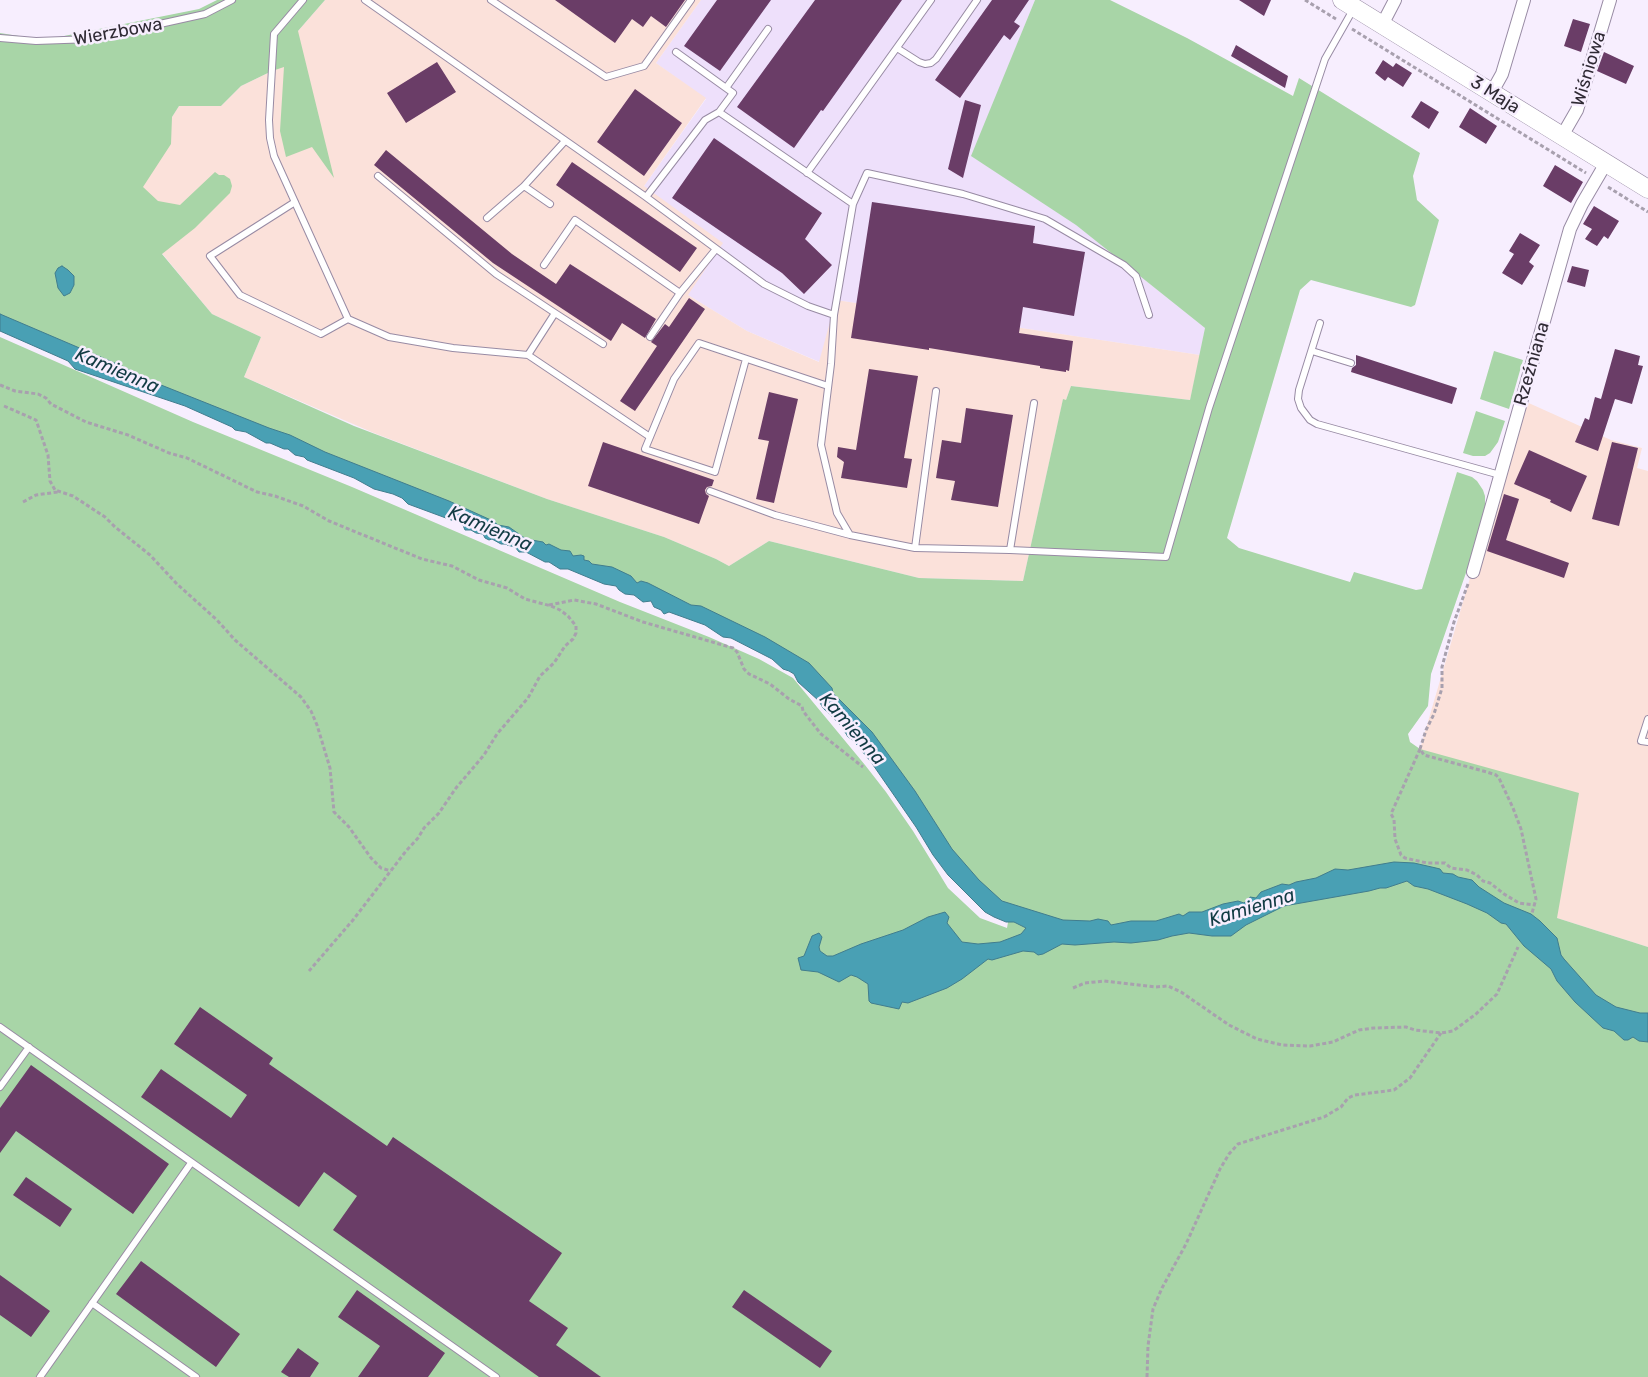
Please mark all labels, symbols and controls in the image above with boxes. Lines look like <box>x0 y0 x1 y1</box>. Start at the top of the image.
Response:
street label: Wierzbowa <box>72 14 164 50</box>
street label: Wiśniowa <box>1567 29 1611 109</box>
street label: 3 Maja <box>1466 71 1524 119</box>
street label: Rzeźniana <box>1510 320 1554 408</box>
water label: Kamienna <box>72 343 162 399</box>
water label: Kamienna <box>445 501 535 557</box>
water label: Kamienna <box>814 688 890 770</box>
water label: Kamienna <box>1206 884 1298 932</box>

